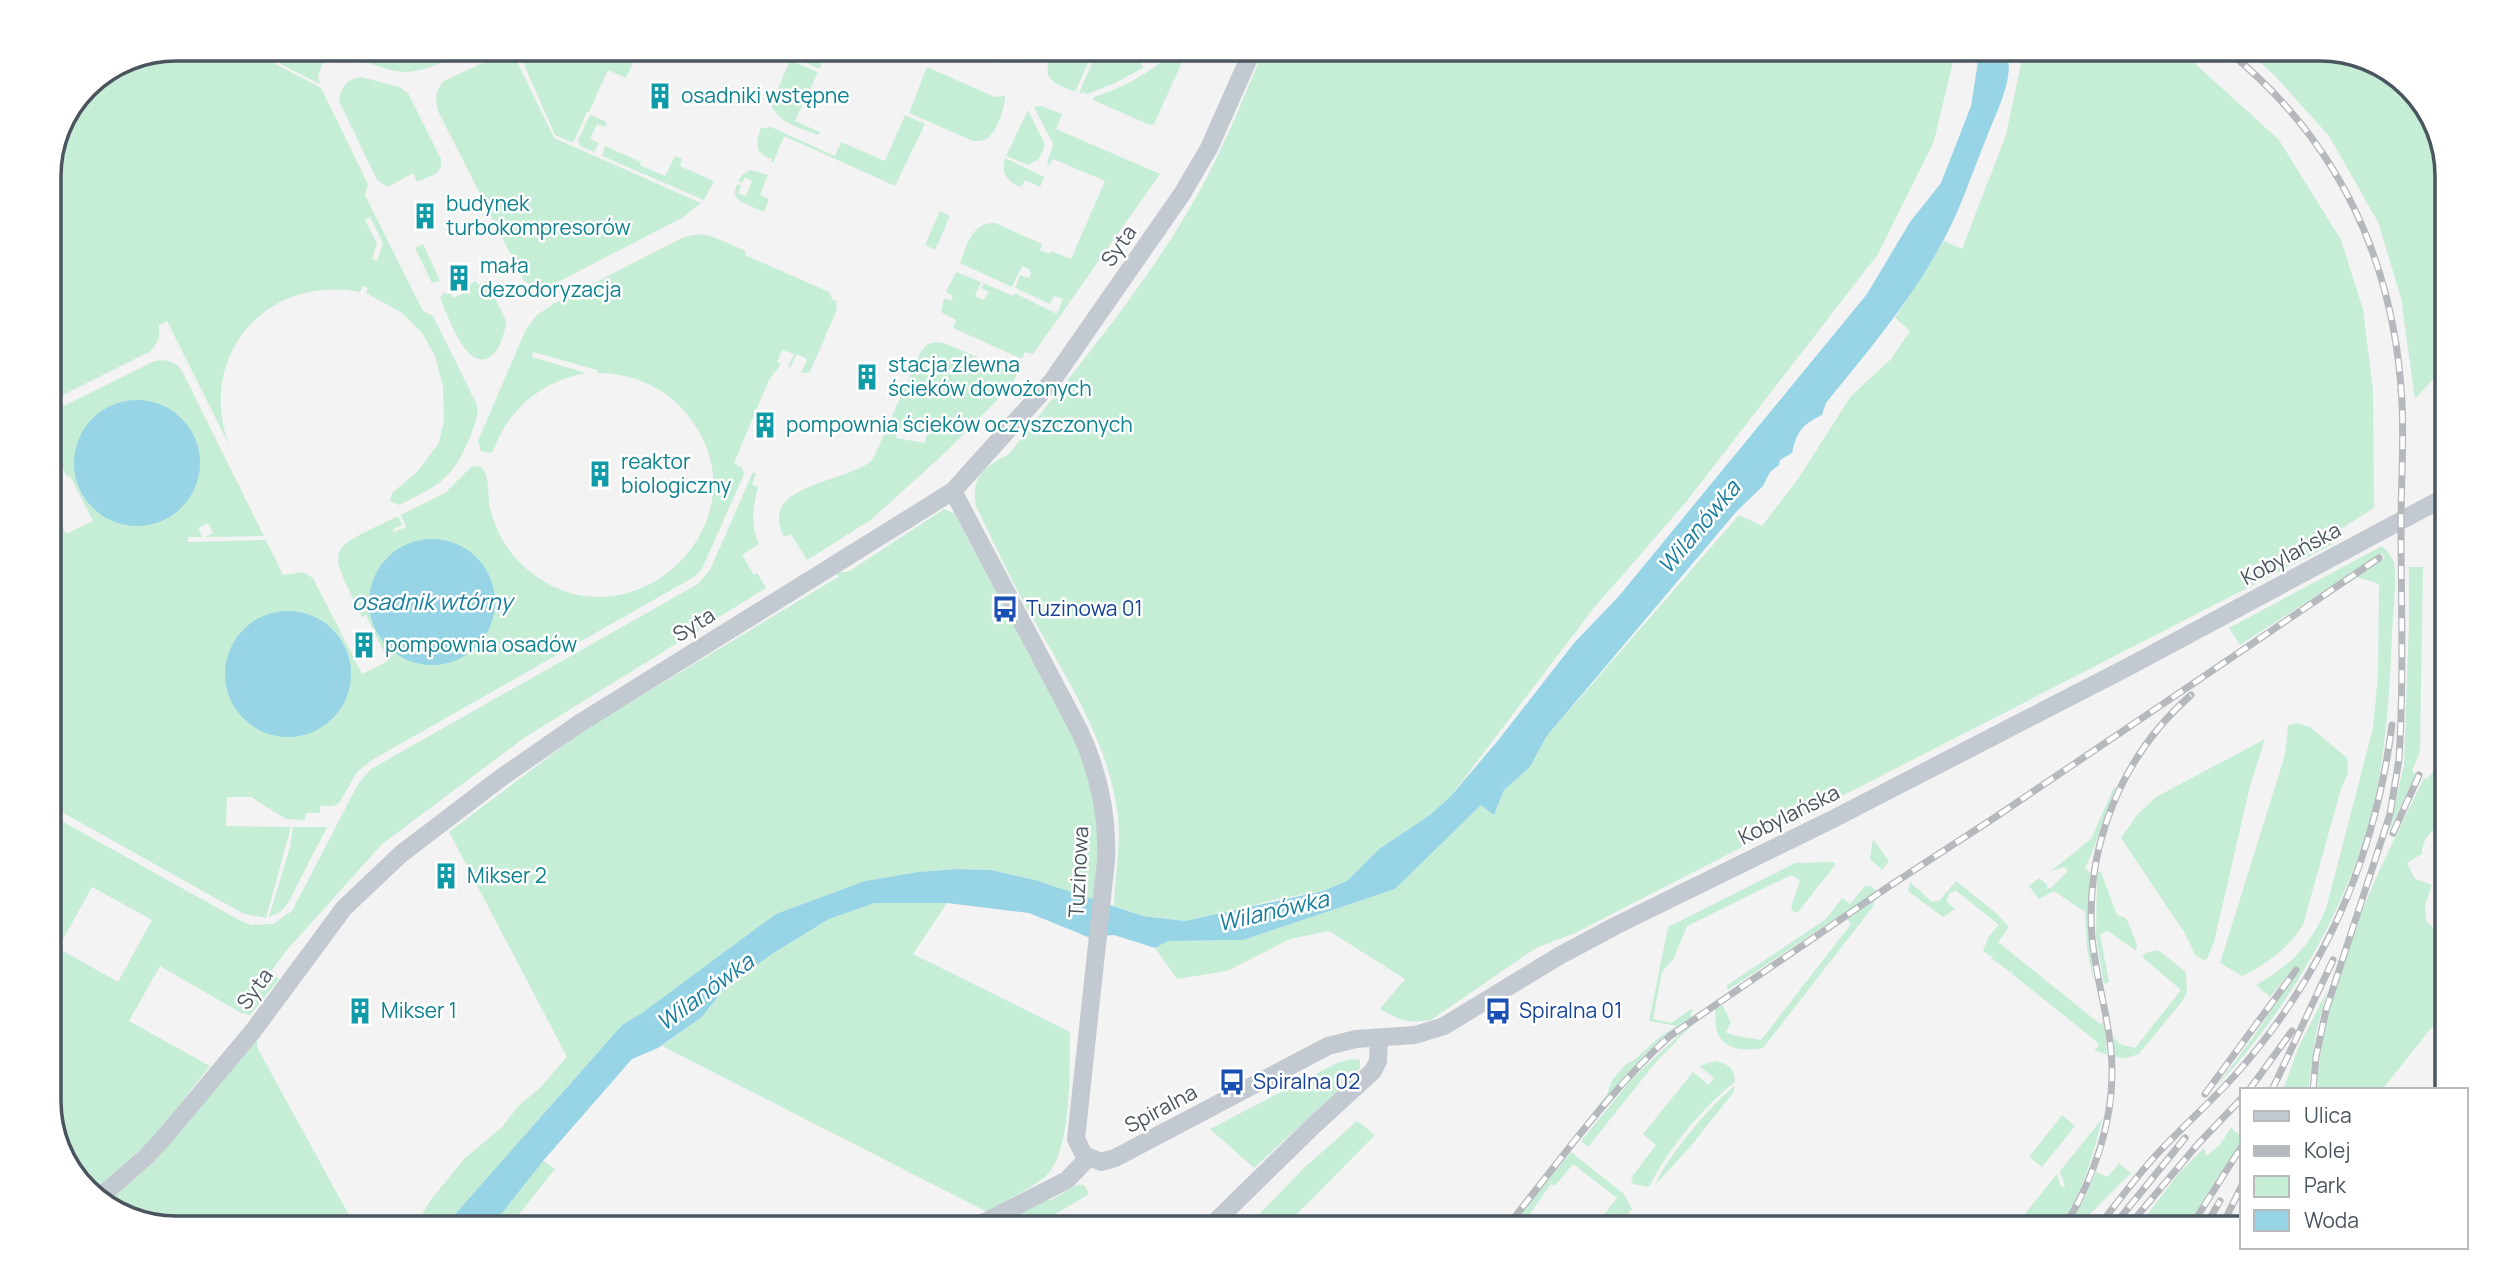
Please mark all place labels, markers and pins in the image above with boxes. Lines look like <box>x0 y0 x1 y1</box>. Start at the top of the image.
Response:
building icon: osadniki wstępne <box>645 81 675 111</box>
place label: osadniki wstępne <box>681 81 850 109</box>
place label: budynek turbokompresorów <box>446 189 631 241</box>
building icon: budynek turbokompresorów <box>410 201 440 231</box>
place label: mała dezodoryzacja <box>480 251 622 303</box>
building icon: mała dezodoryzacja <box>444 263 474 293</box>
place label: stacja zlewna ścieków dowożonych <box>888 350 1092 402</box>
building icon: stacja zlewna ścieków dowożonych <box>852 362 882 392</box>
building icon: pompownia ścieków oczyszczonych <box>750 410 780 440</box>
place label: pompownia ścieków oczyszczonych <box>786 410 1133 438</box>
place label: reaktor biologiczny <box>621 447 731 499</box>
building icon: reaktor biologiczny <box>585 459 615 489</box>
bus stop icon: Tuzinowa 01 <box>990 594 1020 624</box>
place label: Tuzinowa 01 <box>1026 594 1143 622</box>
building icon: pompownia osadów <box>349 630 379 660</box>
place label: pompownia osadów <box>385 630 577 658</box>
building icon: Mikser 2 <box>431 861 461 891</box>
place label: Mikser 2 <box>467 861 547 889</box>
building icon: Mikser 1 <box>345 996 375 1026</box>
place label: Mikser 1 <box>381 996 457 1024</box>
bus stop icon: Spiralna 01 <box>1483 996 1513 1026</box>
place label: Spiralna 01 <box>1519 996 1622 1024</box>
bus stop icon: Spiralna 02 <box>1217 1067 1247 1097</box>
place label: Spiralna 02 <box>1253 1067 1360 1095</box>

